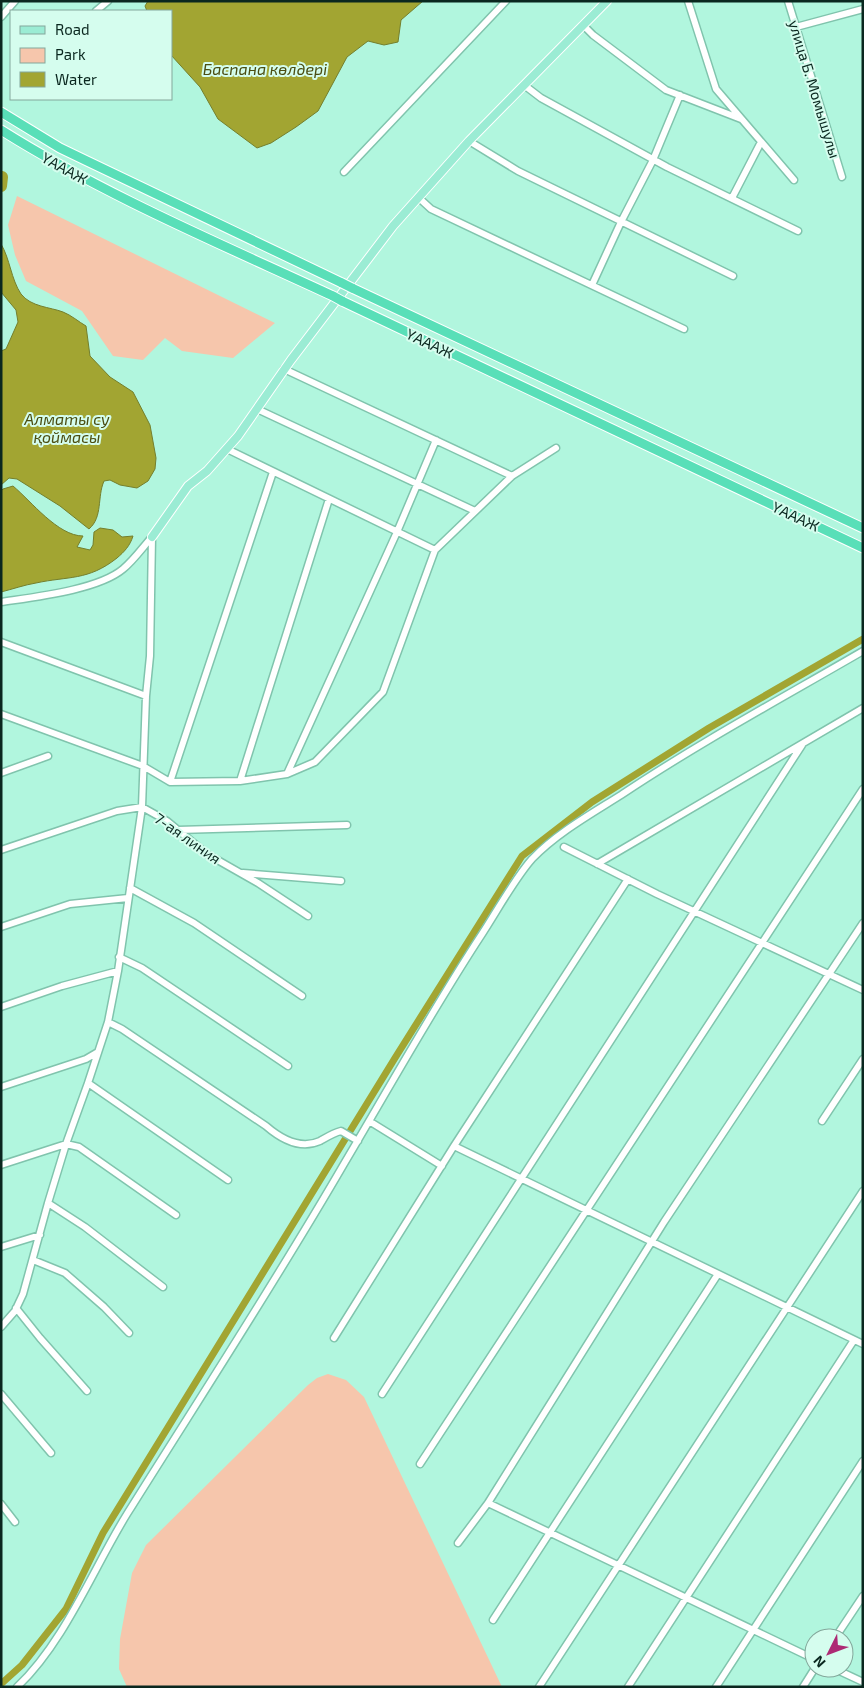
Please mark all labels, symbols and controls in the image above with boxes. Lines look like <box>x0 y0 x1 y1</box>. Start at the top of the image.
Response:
legend <box>10 10 172 100</box>
street label: улица Б. Момышулы <box>784 18 845 161</box>
text: Road <box>55 20 90 38</box>
text: Park <box>55 45 86 63</box>
water label: Баспана көлдері <box>203 59 327 78</box>
text: Water <box>55 70 97 88</box>
street label: ҮАААЖ <box>39 148 92 188</box>
street label: ҮАААЖ <box>403 324 457 362</box>
water label: Алматы су қоймасы <box>23 409 110 446</box>
street label: ҮАААЖ <box>769 497 823 535</box>
street label: 7-ая линия <box>151 809 225 867</box>
north arrow <box>804 1628 854 1678</box>
text: N <box>809 1653 829 1671</box>

